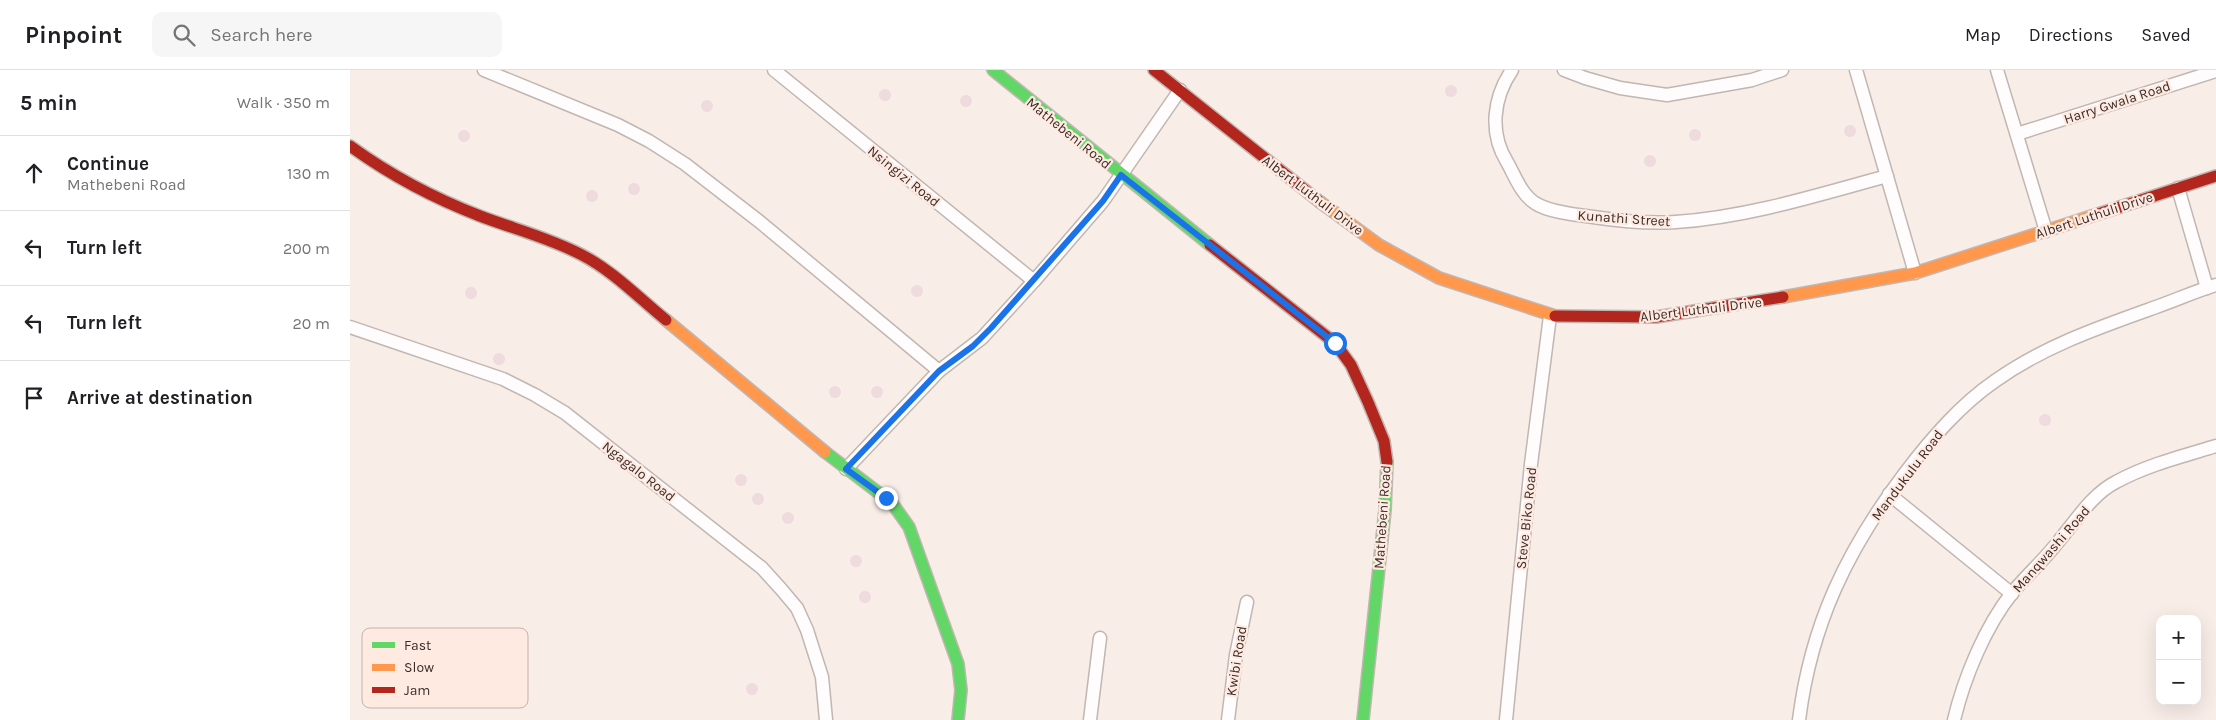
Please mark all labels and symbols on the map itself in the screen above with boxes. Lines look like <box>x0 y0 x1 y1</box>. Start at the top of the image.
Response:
street label: Harry Gwala Road <box>2062 77 2173 128</box>
street label: Mathebeni Road <box>1023 94 1114 173</box>
street label: Nsingizi Road <box>864 142 943 211</box>
street label: Albert Luthuli Drive <box>1259 152 1367 239</box>
street label: Albert Luthuli Drive <box>2033 188 2155 242</box>
street label: Kunathi Street <box>1577 207 1671 230</box>
street label: Albert Luthuli Drive <box>1639 294 1763 325</box>
route start <box>1324 332 1347 355</box>
street label: Mandukulu Road <box>1868 427 1947 524</box>
street label: Ngagalo Road <box>599 438 679 505</box>
street label: Mathebeni Road <box>1370 465 1395 570</box>
street label: Steve Biko Road <box>1513 466 1540 570</box>
route end <box>875 487 898 510</box>
street label: Manqwashi Road <box>2009 502 2094 596</box>
street label: Kwibi Road <box>1223 625 1250 697</box>
legend <box>362 628 528 708</box>
text: Fast <box>404 637 431 654</box>
text: Slow <box>404 659 434 676</box>
text: Jam <box>404 682 430 699</box>

